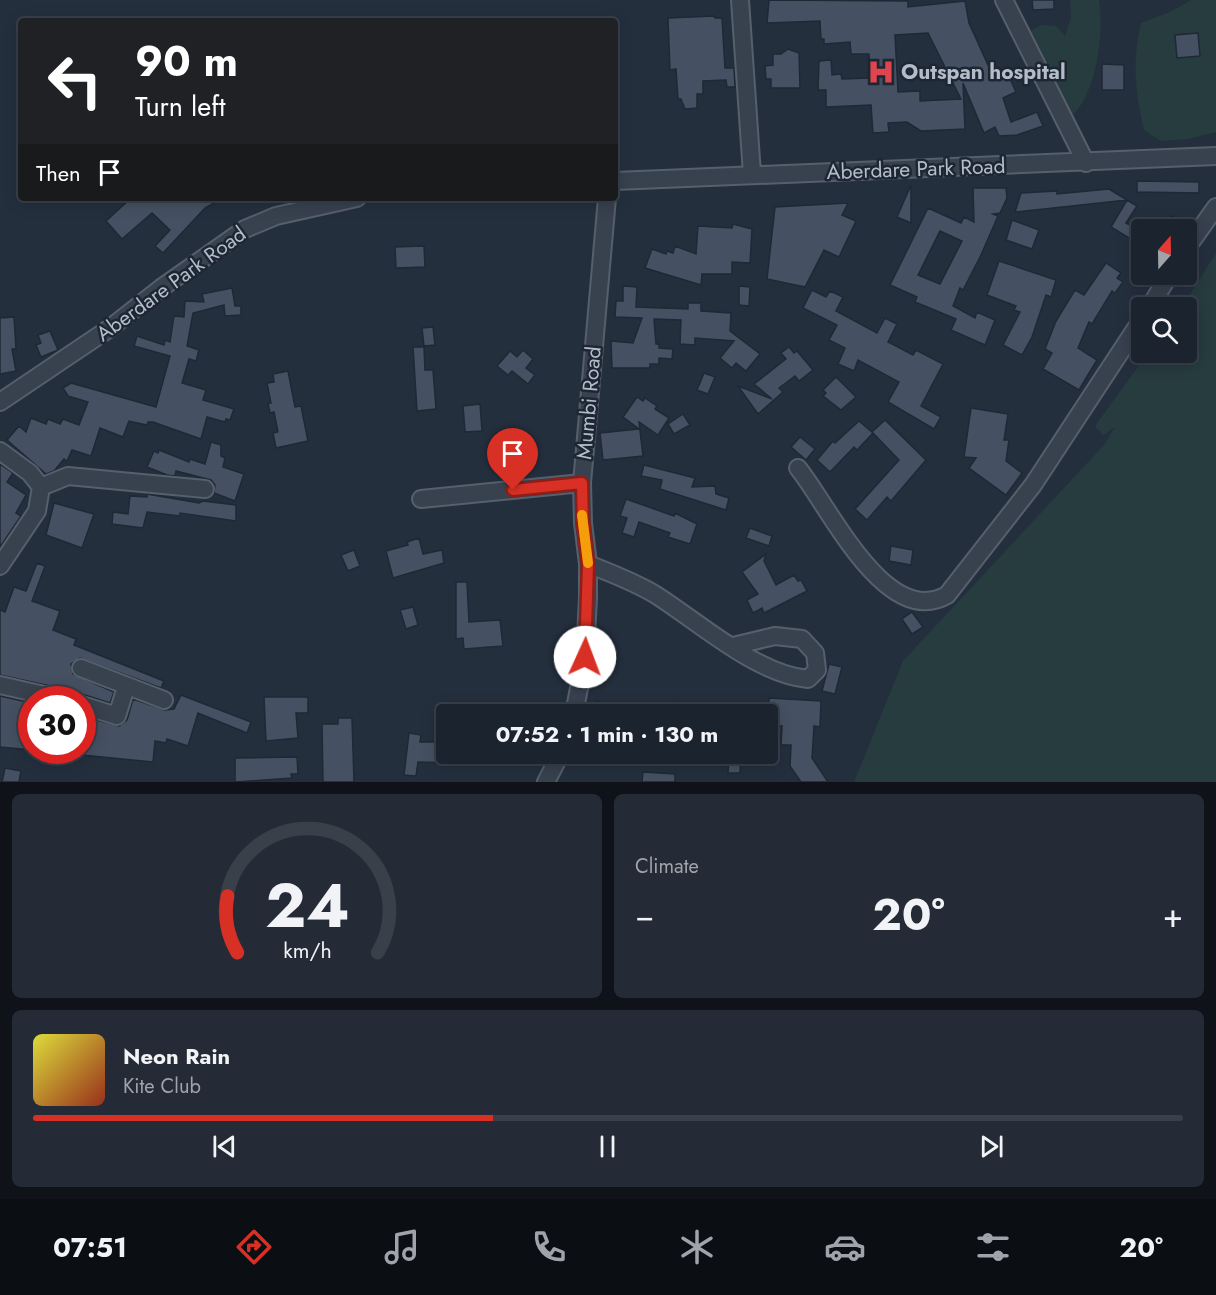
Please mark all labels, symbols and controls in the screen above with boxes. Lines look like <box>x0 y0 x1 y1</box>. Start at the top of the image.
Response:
text: 90 m <box>135 31 238 92</box>
icon: left <box>36 42 114 120</box>
hospital icon: Outspan hospital <box>866 57 896 87</box>
place label: Outspan hospital <box>901 57 1066 87</box>
text: Turn left <box>135 87 225 126</box>
street label: Aberdare Park Road <box>826 151 1006 187</box>
icon: arrive <box>93 156 126 189</box>
text: Then <box>36 157 81 189</box>
street label: Aberdare Park Road <box>90 219 252 349</box>
north arrow <box>1131 219 1197 285</box>
map controls <box>1131 219 1197 363</box>
button: search <box>1131 297 1197 363</box>
street label: Mumbi Road <box>569 345 609 461</box>
pin <box>487 428 538 490</box>
icon: arrive <box>496 437 529 470</box>
position arrow <box>553 625 617 689</box>
speed limit sign: 30 <box>18 686 96 764</box>
text: 07:52 · 1 min · 130 m <box>496 718 718 750</box>
text: Climate <box>635 852 699 881</box>
text: 24 <box>265 860 349 950</box>
text: 20° <box>872 882 945 947</box>
text: − <box>635 892 654 939</box>
text: + <box>1163 892 1183 939</box>
text: km/h <box>283 935 331 966</box>
text: Neon Rain <box>123 1040 230 1072</box>
text: Kite Club <box>123 1072 201 1101</box>
icon: previous <box>208 1130 241 1163</box>
icon: pause <box>591 1130 624 1163</box>
icon: next <box>975 1130 1008 1163</box>
icon: directions <box>233 1226 275 1268</box>
icon: music <box>381 1226 423 1268</box>
icon: phone <box>528 1226 570 1268</box>
icon: climate <box>676 1226 718 1268</box>
icon: car <box>824 1226 866 1268</box>
icon: filters <box>972 1226 1014 1268</box>
text: 07:51 <box>53 1228 127 1267</box>
text: 20° <box>1119 1228 1163 1267</box>

